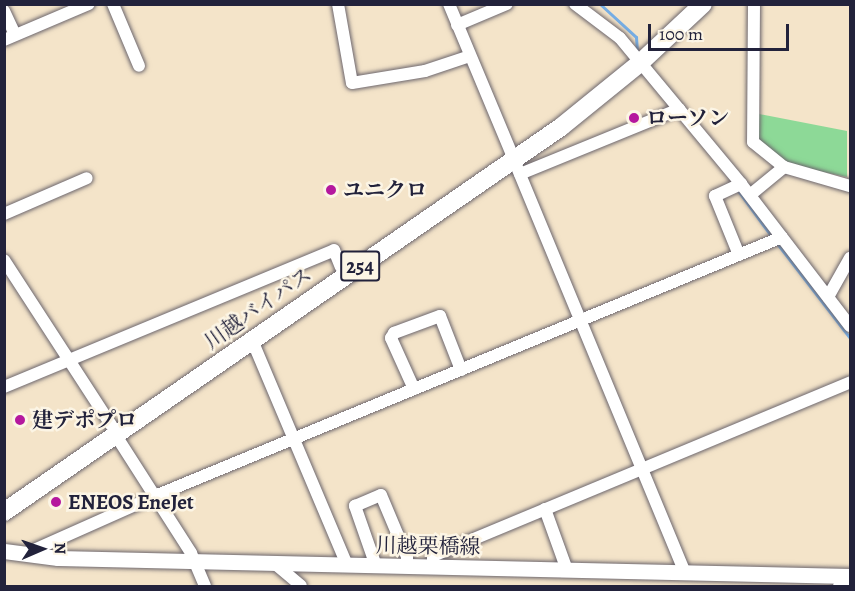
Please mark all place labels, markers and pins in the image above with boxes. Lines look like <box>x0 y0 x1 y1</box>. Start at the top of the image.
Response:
place label: ローソン <box>646 105 730 131</box>
marker: ローソン <box>627 111 641 125</box>
place label: ユニクロ <box>343 177 427 203</box>
marker: ユニクロ <box>324 183 338 197</box>
place label: 建デポプロ <box>32 407 137 433</box>
marker: 建デポプロ <box>13 413 27 427</box>
place label: ENEOS EneJet <box>68 489 194 515</box>
marker: ENEOS EneJet <box>49 495 63 509</box>

